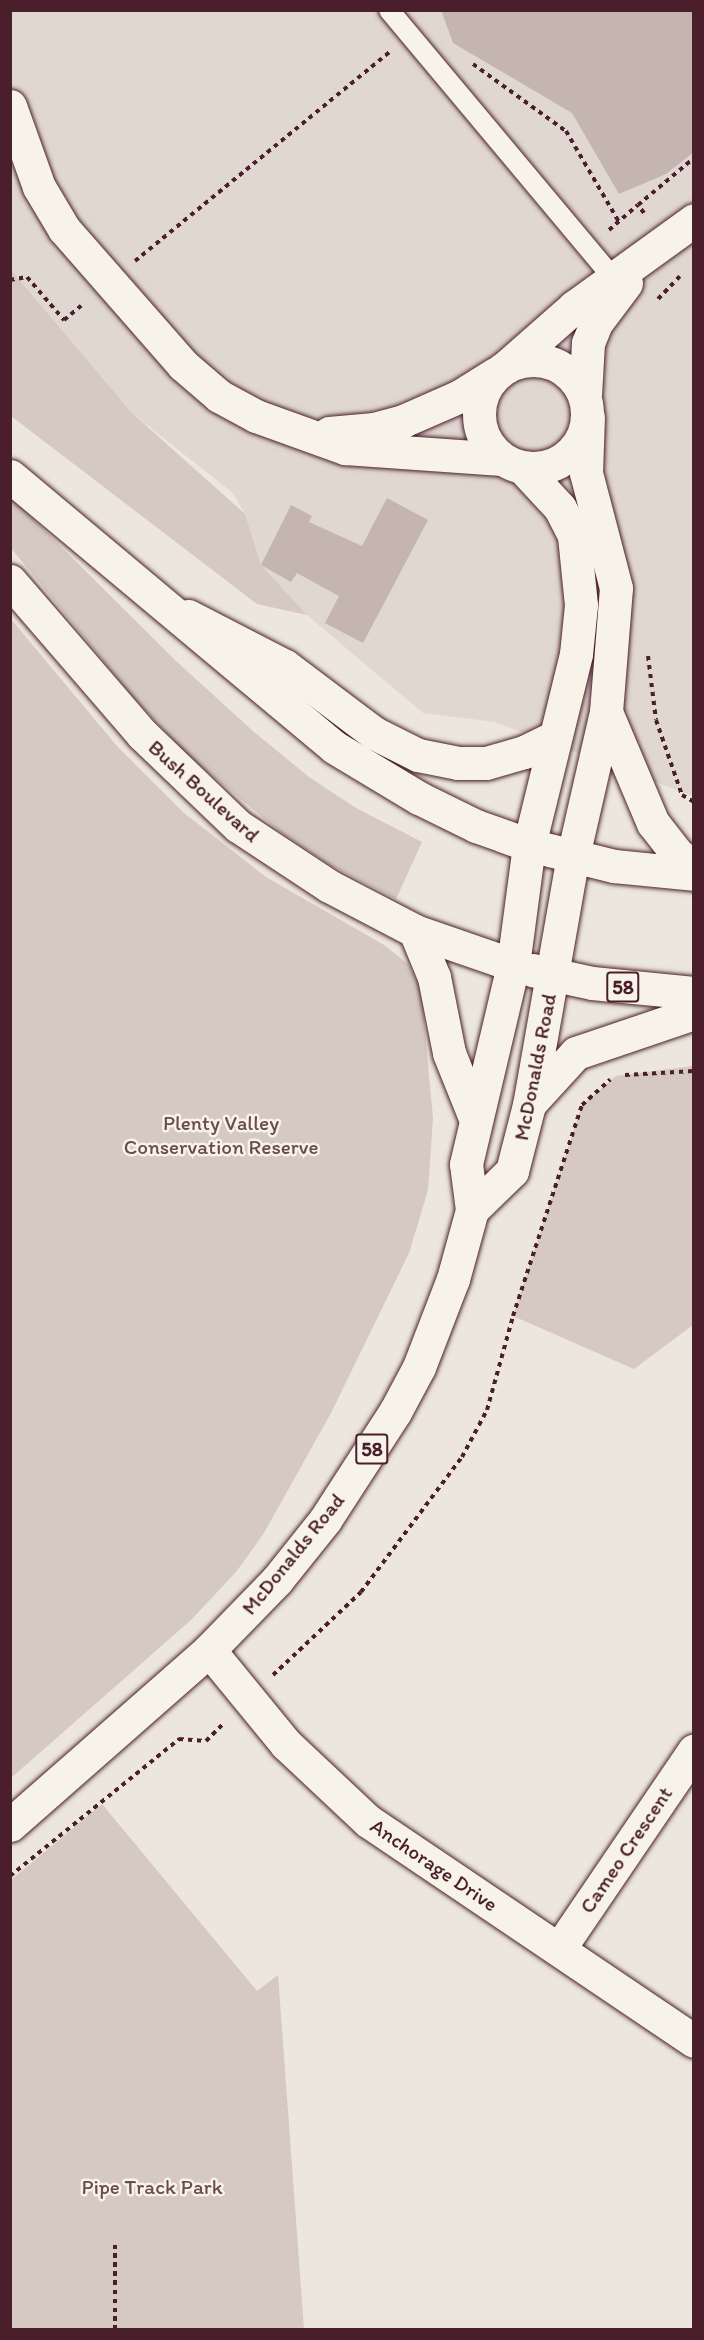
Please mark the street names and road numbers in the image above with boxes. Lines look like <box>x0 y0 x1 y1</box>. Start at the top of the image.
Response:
street label: Bush Boulevard <box>143 734 265 848</box>
road number: 58 <box>605 970 641 1004</box>
street label: McDonalds Road <box>508 992 562 1142</box>
road number: 58 <box>354 1432 390 1466</box>
street label: McDonalds Road <box>236 1488 350 1620</box>
street label: Cameo Crescent <box>574 1782 678 1918</box>
street label: Anchorage Drive <box>365 1813 503 1917</box>

